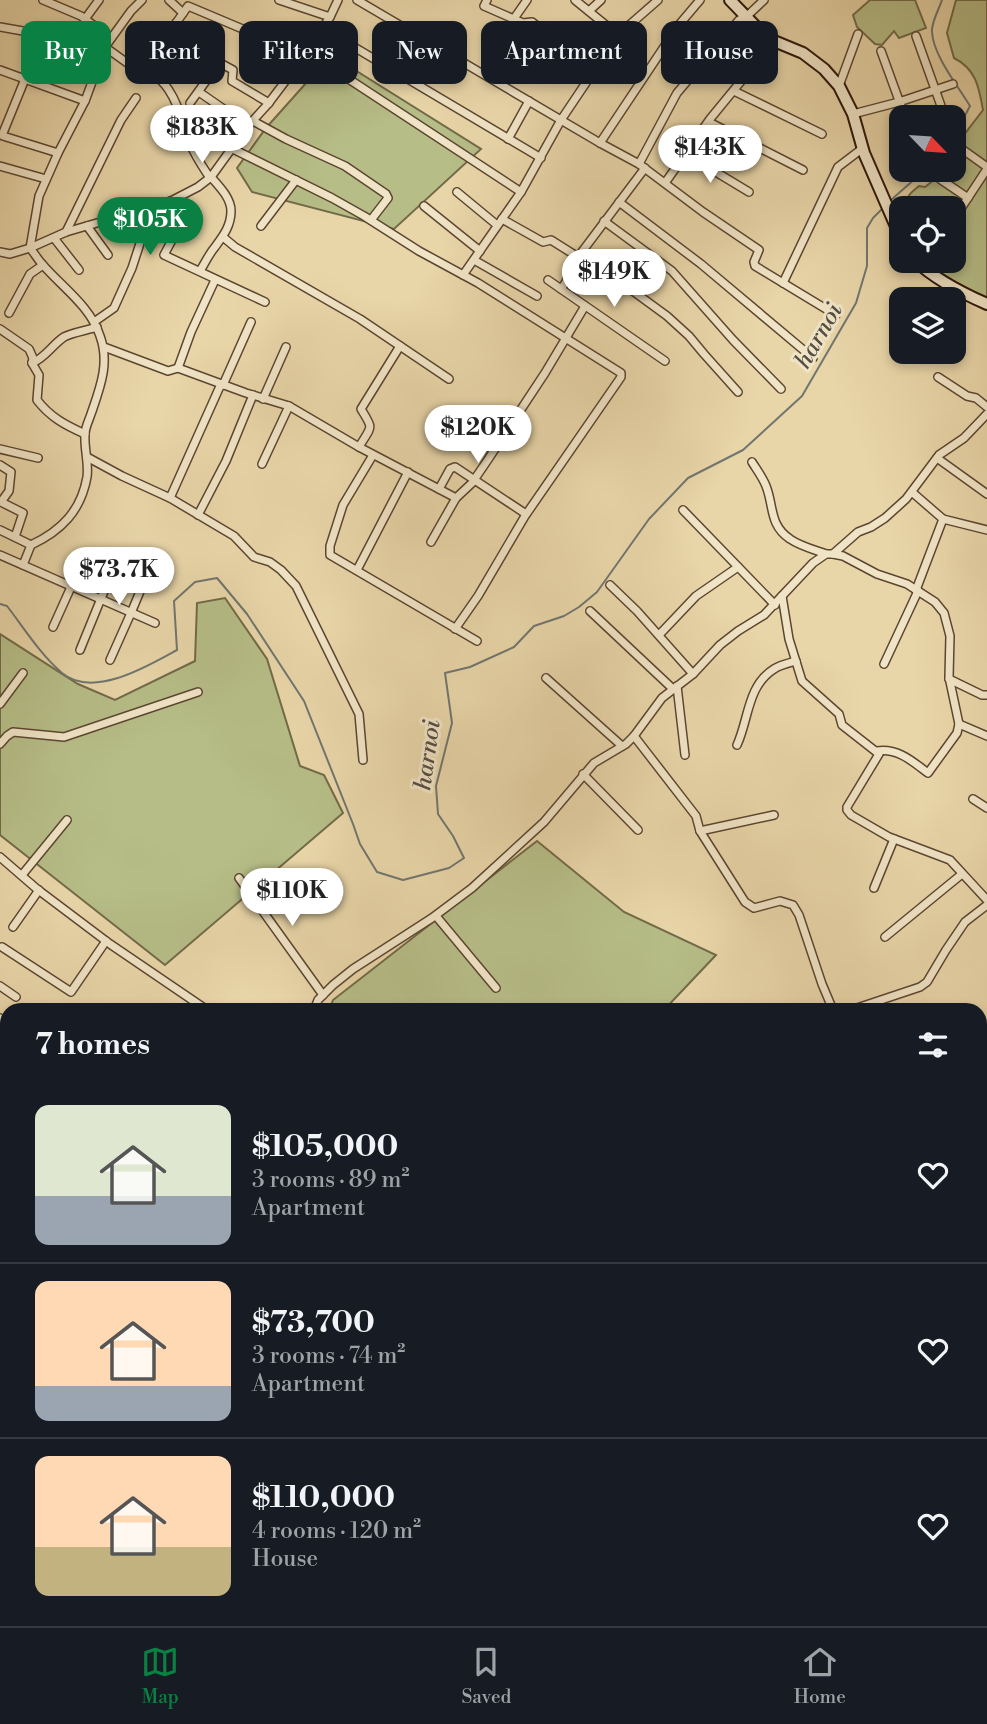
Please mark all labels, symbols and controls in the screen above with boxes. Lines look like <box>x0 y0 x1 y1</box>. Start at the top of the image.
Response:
chip: Buy <box>21 21 111 84</box>
chip: Rent <box>125 21 225 84</box>
chip: Filters <box>239 21 358 84</box>
chip: New <box>372 21 467 84</box>
chip: Apartment <box>481 21 647 84</box>
chip: House <box>661 21 778 84</box>
north arrow <box>889 105 966 182</box>
map controls <box>889 105 966 364</box>
pin: $183K <box>153 106 251 165</box>
text: $183K <box>166 114 238 142</box>
pin: $143K <box>661 125 759 185</box>
text: $143K <box>674 134 746 162</box>
button: locate <box>889 196 966 273</box>
pin: $105K <box>101 198 199 257</box>
text: $105K <box>113 206 187 234</box>
pin: $149K <box>565 250 663 309</box>
text: $149K <box>578 258 650 286</box>
button: layers <box>889 287 966 364</box>
water label: harnoi <box>788 297 850 374</box>
pin: $120K <box>429 406 527 465</box>
text: $120K <box>441 414 515 442</box>
pin: $73.7K <box>62 548 176 607</box>
text: $73.7K <box>79 556 159 584</box>
water label: harnoi <box>408 717 448 792</box>
pin: $110K <box>243 869 341 928</box>
text: $110K <box>256 877 328 905</box>
text: 7 homes <box>35 1026 150 1064</box>
icon: filters <box>914 1026 952 1064</box>
text: $105,000 <box>252 1128 398 1166</box>
icon: home <box>91 1133 175 1217</box>
icon: heart <box>914 1156 952 1194</box>
text: 3 rooms · 89 m² <box>252 1166 409 1194</box>
text: Apartment <box>252 1194 365 1222</box>
text: $73,700 <box>252 1304 375 1342</box>
icon: home <box>91 1309 175 1393</box>
icon: heart <box>914 1332 952 1370</box>
text: 3 rooms · 74 m² <box>252 1342 405 1370</box>
text: Apartment <box>252 1370 365 1398</box>
text: $110,000 <box>252 1479 395 1517</box>
icon: home <box>91 1484 175 1568</box>
icon: heart <box>914 1507 952 1545</box>
text: 4 rooms · 120 m² <box>252 1517 421 1545</box>
text: House <box>252 1545 318 1573</box>
tab: Map <box>141 1643 179 1709</box>
tab: Saved <box>461 1643 511 1709</box>
tab: Home <box>794 1643 846 1709</box>

